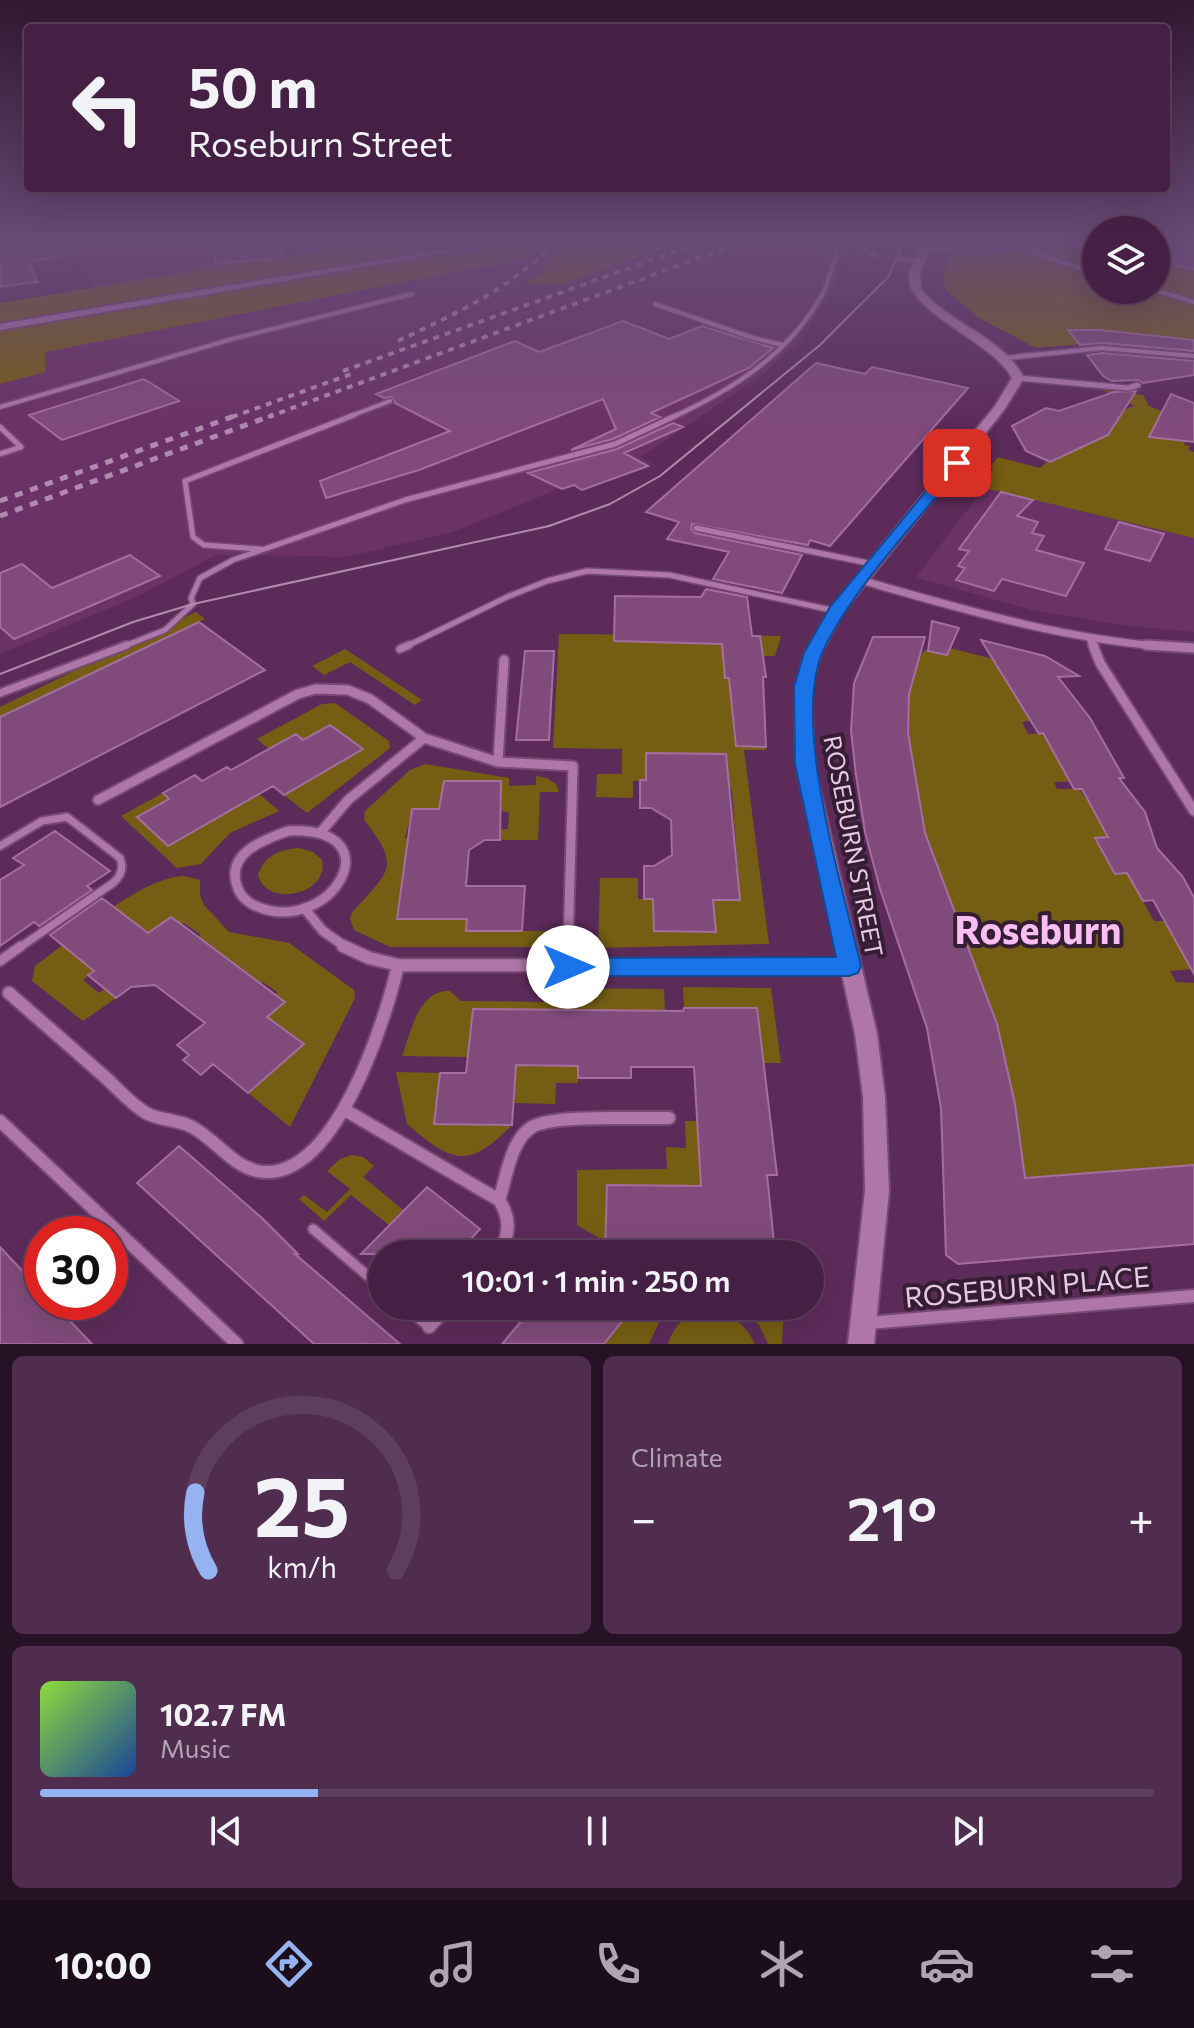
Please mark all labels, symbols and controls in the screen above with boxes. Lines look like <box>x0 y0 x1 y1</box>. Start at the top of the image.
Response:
text: 50 m <box>188 51 317 120</box>
icon: left <box>56 56 160 160</box>
text: Roseburn Street <box>188 120 453 164</box>
map controls <box>1082 216 1170 304</box>
button: layers <box>1082 216 1170 304</box>
pin <box>923 429 991 497</box>
icon: arrive <box>935 441 979 485</box>
street label: ROSEBURN STREET <box>818 733 890 959</box>
district label: Roseburn <box>955 905 1121 952</box>
position arrow <box>526 925 610 1009</box>
speed limit sign: 30 <box>24 1216 128 1320</box>
street label: ROSEBURN PLACE <box>903 1258 1151 1314</box>
text: 10:01 · 1 min · 250 m <box>462 1261 730 1298</box>
text: Climate <box>631 1441 723 1472</box>
text: 25 <box>254 1452 349 1554</box>
text: 21° <box>847 1480 937 1553</box>
text: − <box>631 1490 656 1544</box>
text: + <box>1128 1490 1154 1544</box>
text: km/h <box>267 1549 336 1584</box>
text: 102.7 FM <box>160 1695 286 1732</box>
text: Music <box>160 1732 231 1763</box>
icon: previous <box>204 1809 248 1853</box>
icon: pause <box>575 1809 619 1853</box>
icon: next <box>946 1809 990 1853</box>
icon: directions <box>261 1936 317 1992</box>
icon: music <box>425 1936 481 1992</box>
icon: phone <box>590 1936 646 1992</box>
icon: climate <box>754 1936 810 1992</box>
icon: car <box>919 1936 975 1992</box>
icon: filters <box>1084 1936 1140 1992</box>
text: 10:00 <box>54 1942 152 1986</box>

